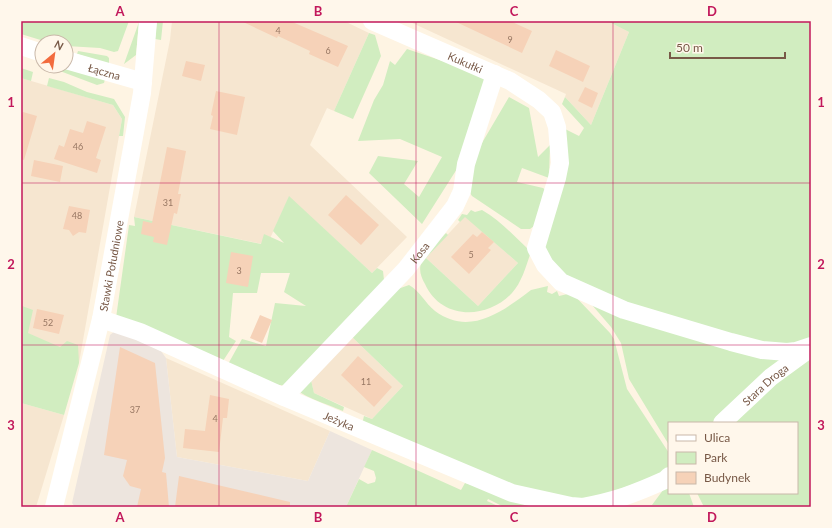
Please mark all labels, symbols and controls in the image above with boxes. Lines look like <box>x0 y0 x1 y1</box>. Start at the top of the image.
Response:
text: A <box>114 3 125 19</box>
text: B <box>314 3 323 19</box>
text: C <box>510 3 519 19</box>
text: D <box>707 3 717 19</box>
house number: 4 <box>275 25 281 36</box>
north arrow <box>34 34 74 74</box>
house number: 9 <box>507 34 513 45</box>
scale bar <box>670 34 785 60</box>
text: N <box>52 37 66 53</box>
text: 50 m <box>676 40 703 55</box>
house number: 6 <box>325 45 331 56</box>
street label: Kukułki <box>446 48 485 75</box>
street label: Łączna <box>87 60 122 82</box>
text: 1 <box>7 94 15 110</box>
text: 1 <box>817 94 825 110</box>
house number: 46 <box>73 141 83 152</box>
house number: 31 <box>163 197 173 208</box>
house number: 48 <box>72 210 82 221</box>
street label: Stawki Południowe <box>96 219 125 312</box>
street label: Kosa <box>407 239 431 265</box>
house number: 5 <box>468 249 474 260</box>
text: 2 <box>7 256 15 272</box>
text: 2 <box>817 256 825 272</box>
house number: 3 <box>236 265 242 276</box>
house number: 52 <box>43 317 53 328</box>
street label: Stara Droga <box>739 360 790 407</box>
house number: 11 <box>361 376 371 387</box>
house number: 37 <box>130 404 140 415</box>
street label: Jeżyka <box>322 408 356 432</box>
house number: 4 <box>212 413 218 424</box>
text: 3 <box>7 417 15 433</box>
text: 3 <box>817 417 825 433</box>
legend <box>668 422 798 494</box>
text: Ulica <box>704 430 730 445</box>
text: Park <box>704 450 728 465</box>
text: Budynek <box>704 470 751 485</box>
text: A <box>114 509 125 525</box>
text: B <box>314 509 323 525</box>
text: C <box>510 509 519 525</box>
text: D <box>707 509 717 525</box>

